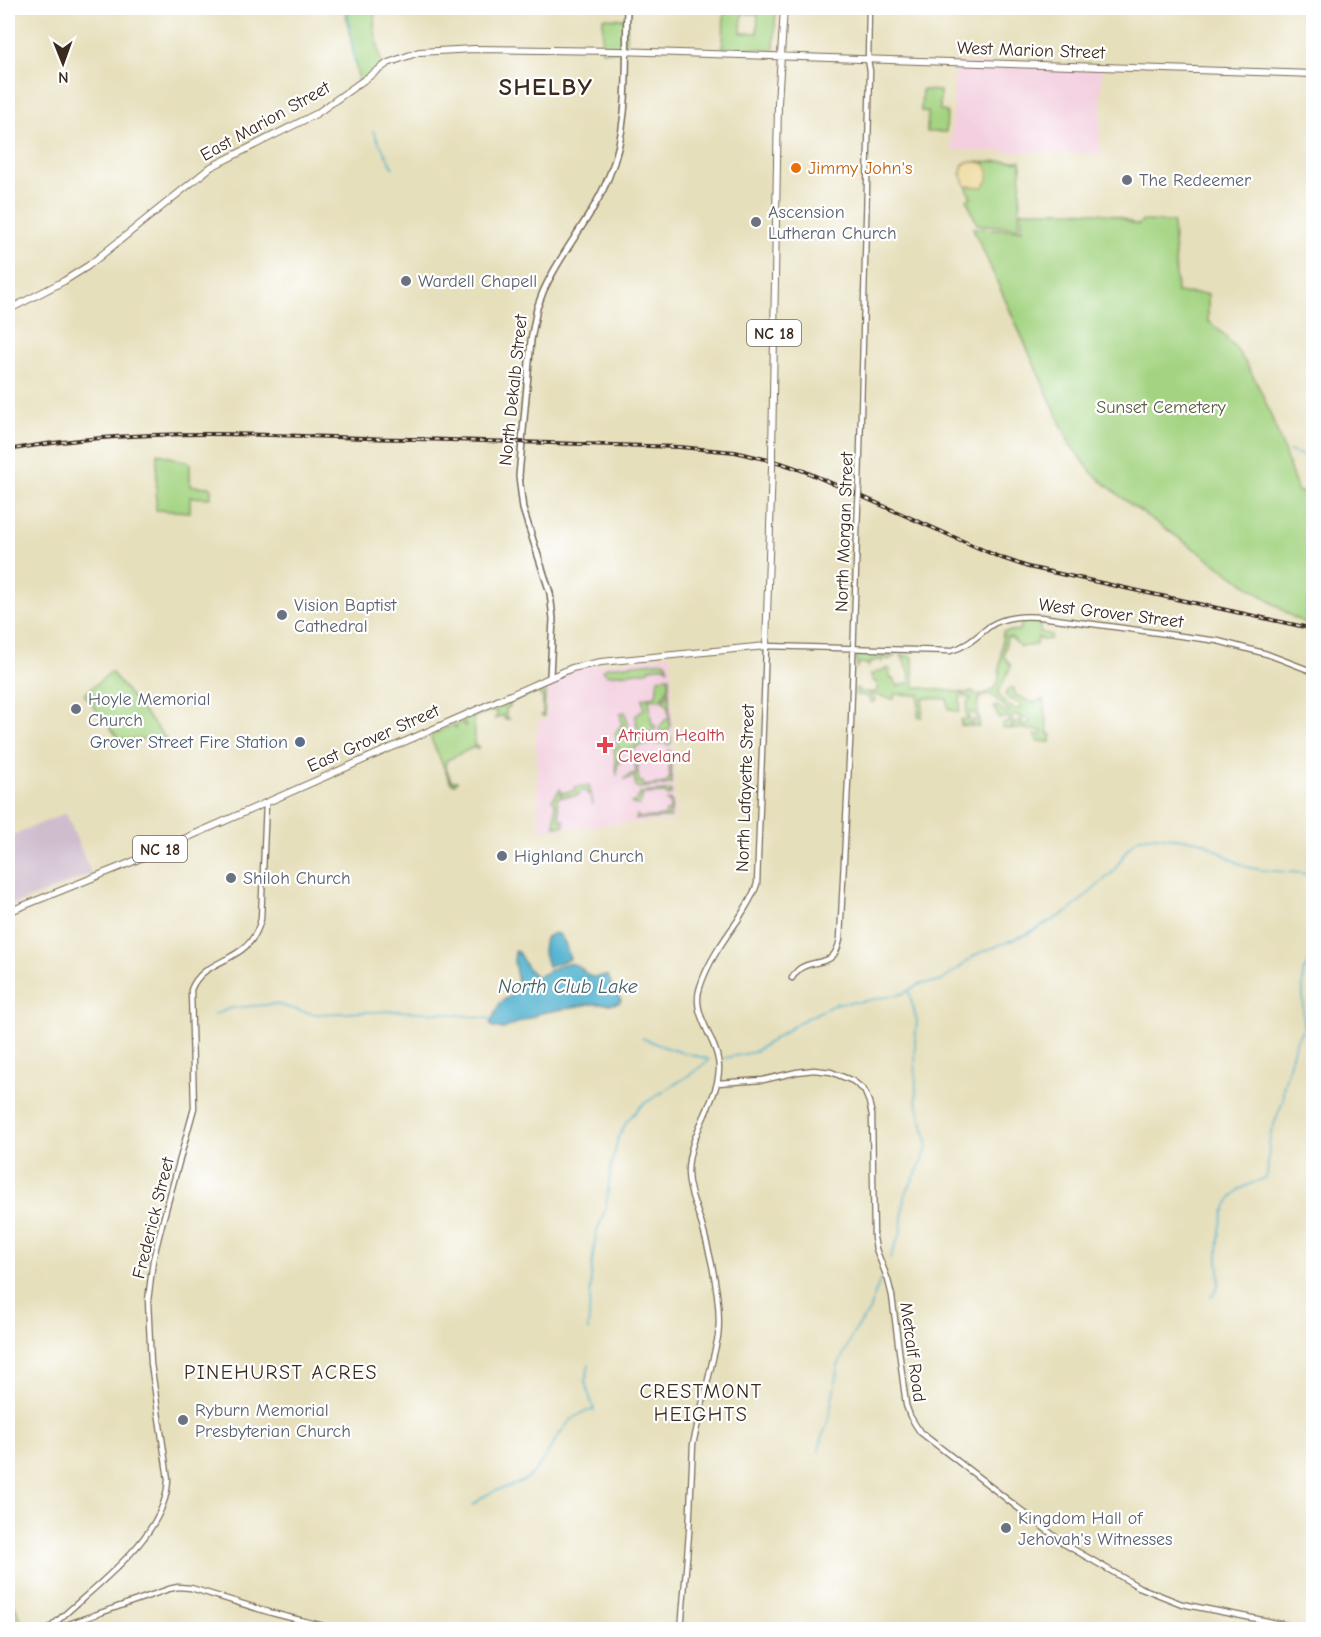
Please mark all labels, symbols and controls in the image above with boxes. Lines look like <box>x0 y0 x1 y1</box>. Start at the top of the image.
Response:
north arrow <box>33 33 93 93</box>
street label: West Marion Street <box>957 37 1106 64</box>
text: N <box>58 68 69 86</box>
district label: SHELBY <box>499 73 593 101</box>
street label: East Marion Street <box>197 77 334 166</box>
place label: Jimmy John's <box>808 158 913 179</box>
marker: Jimmy John's <box>789 161 803 175</box>
place label: The Redeemer <box>1139 170 1252 191</box>
marker: The Redeemer <box>1120 173 1134 187</box>
place label: Ascension Lutheran Church <box>768 202 897 244</box>
marker: Ascension Lutheran Church <box>749 215 763 229</box>
place label: Wardell Chapell <box>418 271 537 292</box>
marker: Wardell Chapell <box>399 274 413 288</box>
street label: North Dekalb Street <box>495 313 532 467</box>
road number: NC 18 <box>747 320 801 346</box>
park label: Sunset Cemetery <box>1096 397 1227 418</box>
street label: North Morgan Street <box>831 451 858 613</box>
street label: West Grover Street <box>1037 594 1185 633</box>
place label: Vision Baptist Cathedral <box>294 595 397 637</box>
marker: Vision Baptist Cathedral <box>275 608 289 622</box>
place label: Hoyle Memorial Church <box>88 689 210 731</box>
street label: East Grover Street <box>304 700 443 777</box>
marker: Hoyle Memorial Church <box>69 702 83 716</box>
street label: North Lafayette Street <box>732 703 759 872</box>
place label: Atrium Health Cleveland <box>618 725 725 767</box>
place label: Grover Street Fire Station <box>90 732 288 753</box>
marker: Grover Street Fire Station <box>293 735 307 749</box>
marker: Atrium Health Cleveland <box>596 736 614 754</box>
road number: NC 18 <box>133 836 187 862</box>
place label: Highland Church <box>514 846 644 867</box>
marker: Highland Church <box>495 849 509 863</box>
place label: Shiloh Church <box>243 868 351 889</box>
marker: Shiloh Church <box>224 871 238 885</box>
water label: North Club Lake <box>498 975 638 998</box>
street label: Frederick Street <box>128 1154 179 1281</box>
street label: Metcalf Road <box>895 1301 930 1403</box>
district label: PINEHURST ACRES <box>184 1361 378 1384</box>
district label: CRESTMONT HEIGHTS <box>639 1380 763 1426</box>
place label: Ryburn Memorial Presbyterian Church <box>195 1400 351 1442</box>
marker: Ryburn Memorial Presbyterian Church <box>176 1413 190 1427</box>
place label: Kingdom Hall of Jehovah's Witnesses <box>1018 1508 1173 1550</box>
marker: Kingdom Hall of Jehovah's Witnesses <box>999 1521 1013 1535</box>

